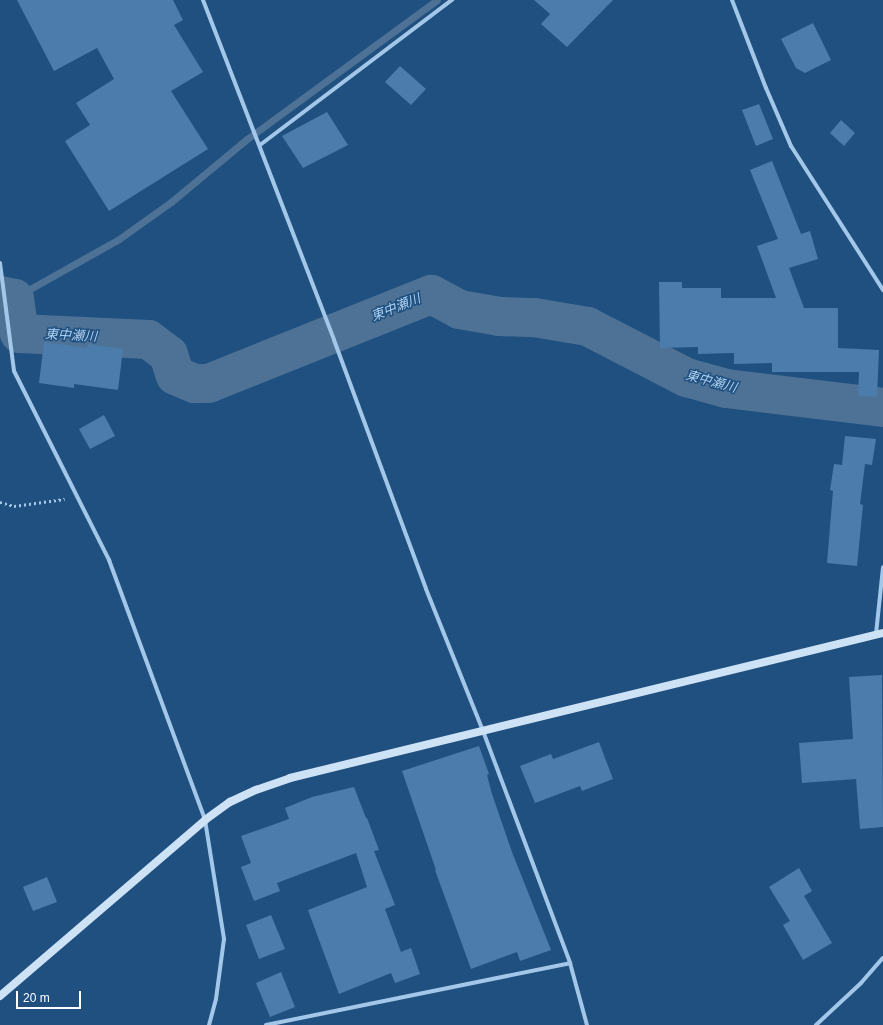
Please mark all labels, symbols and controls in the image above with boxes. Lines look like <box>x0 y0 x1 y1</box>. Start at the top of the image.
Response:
water label: 東中瀬川 <box>369 291 423 325</box>
water label: 東中瀬川 <box>45 327 97 345</box>
water label: 東中瀬川 <box>684 368 738 396</box>
scale bar <box>18 983 83 1009</box>
text: 20 m <box>23 991 50 1005</box>

